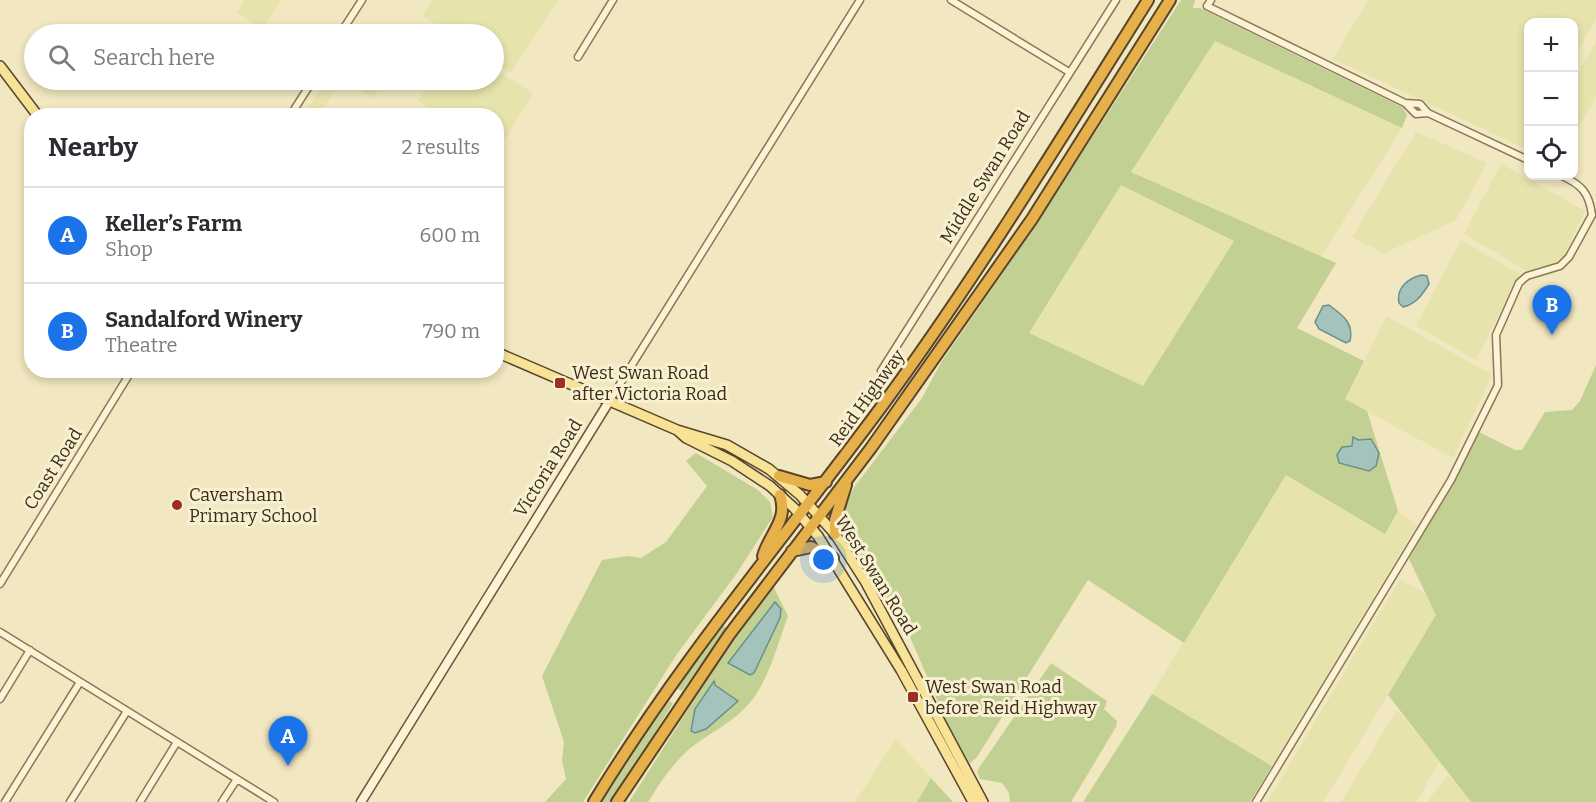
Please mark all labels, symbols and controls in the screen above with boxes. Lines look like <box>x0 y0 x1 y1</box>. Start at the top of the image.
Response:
map controls <box>1524 18 1578 180</box>
button: + <box>1524 18 1578 72</box>
search box <box>24 24 504 90</box>
icon: search <box>45 41 78 74</box>
text: Search here <box>93 44 215 71</box>
button: − <box>1524 72 1578 126</box>
street label: Middle Swan Road <box>935 106 1035 248</box>
button: locate <box>1524 126 1578 180</box>
text: Nearby <box>48 132 138 163</box>
text: 2 results <box>401 135 480 159</box>
text: Keller’s Farm <box>105 210 242 237</box>
text: A <box>60 223 75 247</box>
text: 600 m <box>420 223 480 247</box>
text: Shop <box>105 237 153 261</box>
pin: B <box>1532 286 1572 335</box>
text: Sandalford Winery <box>105 306 302 333</box>
text: B <box>61 319 74 343</box>
text: 790 m <box>423 319 480 343</box>
text: Theatre <box>105 333 177 357</box>
street label: Reid Highway <box>825 345 910 451</box>
place label: West Swan Road after Victoria Road <box>572 362 728 405</box>
marker: West Swan Road after Victoria Road <box>553 376 567 390</box>
street label: Victoria Road <box>509 415 587 521</box>
street label: Coast Road <box>19 424 87 514</box>
place label: Caversham Primary School <box>189 484 318 527</box>
marker: Caversham Primary School <box>170 498 184 512</box>
street label: West Swan Road <box>830 511 922 639</box>
your location <box>809 545 838 574</box>
place label: West Swan Road before Reid Highway <box>925 676 1097 719</box>
marker: West Swan Road before Reid Highway <box>906 690 920 704</box>
pin: A <box>268 716 308 766</box>

